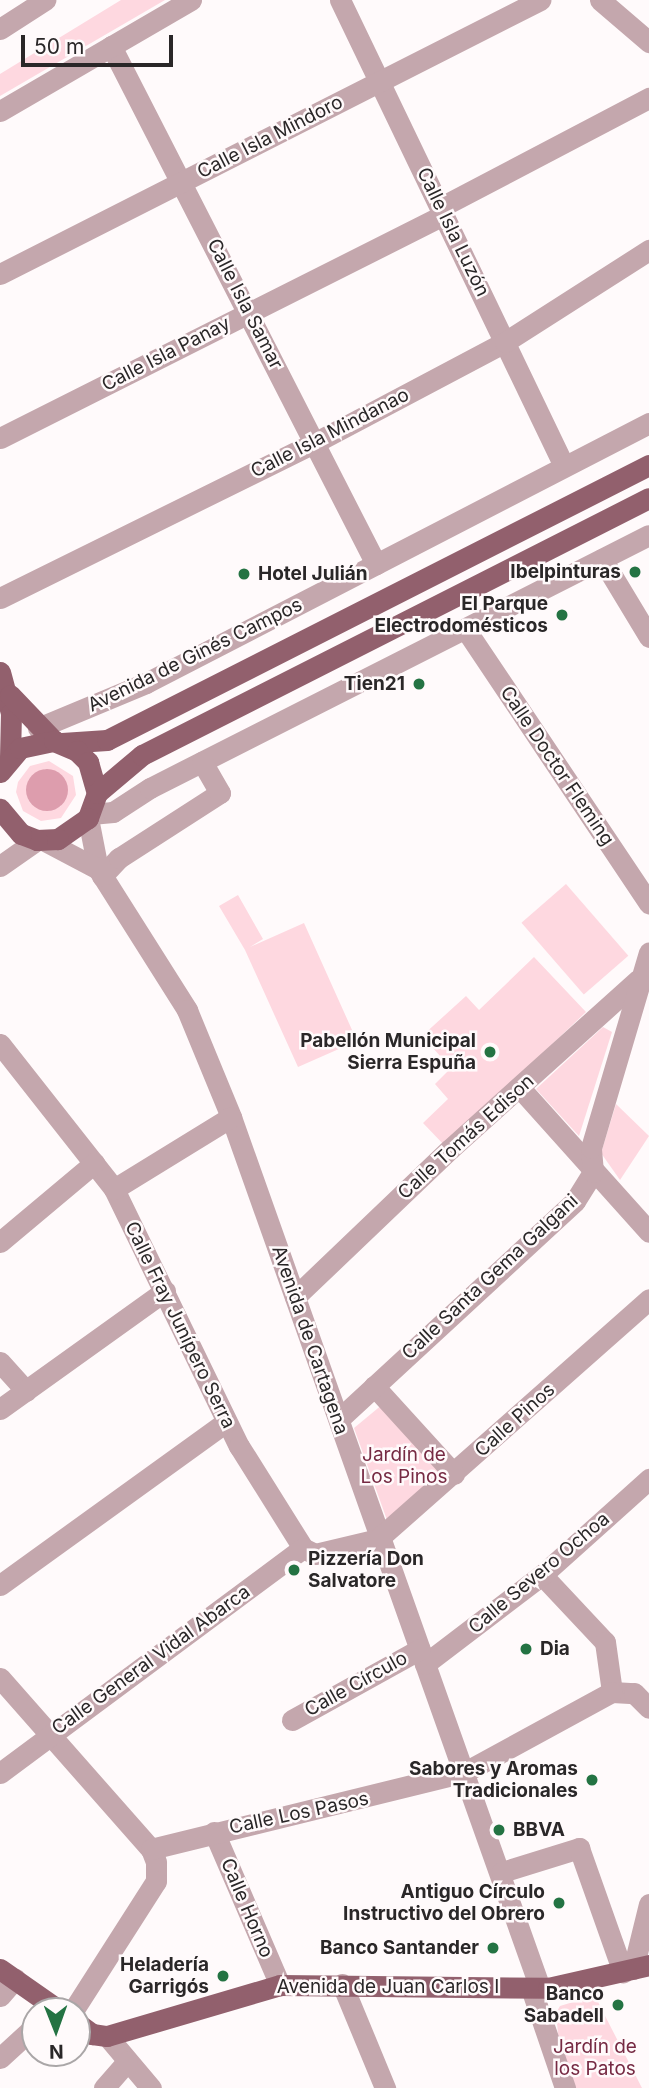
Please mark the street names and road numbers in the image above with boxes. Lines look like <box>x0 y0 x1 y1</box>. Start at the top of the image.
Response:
street label: Calle Isla Mindoro <box>193 90 347 184</box>
street label: Calle Isla Luzón <box>412 164 494 300</box>
street label: Calle Isla Samar <box>202 235 288 373</box>
street label: Calle Isla Panay <box>98 312 234 396</box>
street label: Calle Isla Mindanao <box>247 383 413 483</box>
street label: Avenida de Ginés Campos <box>84 593 306 717</box>
street label: Calle Doctor Fleming <box>495 682 619 850</box>
street label: Calle Tomás Edison <box>393 1070 539 1204</box>
street label: Calle Santa Gema Galgani <box>397 1190 583 1364</box>
street label: Calle Fray Junípero Serra <box>120 1218 240 1432</box>
street label: Avenida de Cartagena <box>267 1243 353 1437</box>
street label: Calle Pinos <box>470 1378 560 1462</box>
street label: Calle Severo Ochoa <box>464 1507 614 1639</box>
street label: Calle General Vidal Abarca <box>47 1580 255 1740</box>
street label: Calle Círculo <box>301 1646 411 1722</box>
street label: Calle Los Pasos <box>227 1787 371 1839</box>
street label: Calle Horno <box>216 1855 278 1961</box>
street label: Avenida de Juan Carlos I <box>277 1976 499 1998</box>

